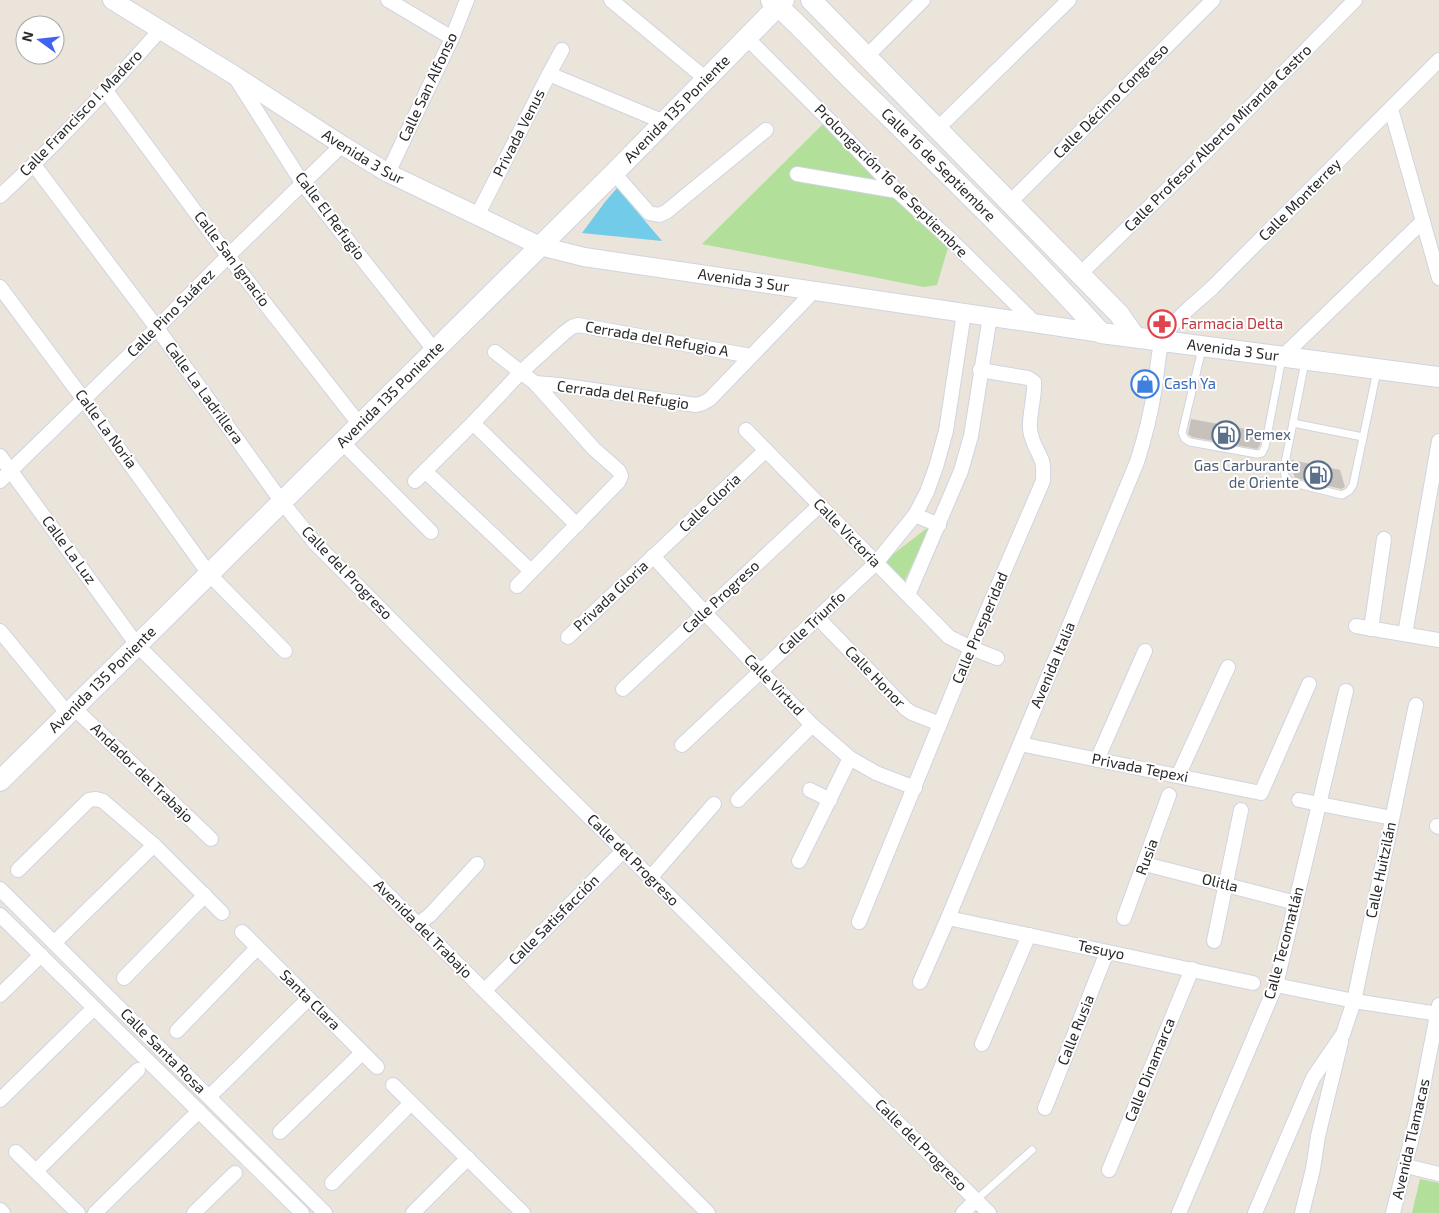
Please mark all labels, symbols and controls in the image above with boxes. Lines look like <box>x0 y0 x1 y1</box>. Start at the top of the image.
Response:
north arrow <box>15 15 65 65</box>
text: N <box>17 29 36 44</box>
street label: Calle San Alfonso <box>394 29 460 144</box>
street label: Calle Décimo Congreso <box>1049 39 1172 162</box>
street label: Calle Profesor Alberto Miranda Castro <box>1120 40 1315 235</box>
street label: Calle Francisco I. Madero <box>15 45 145 179</box>
street label: Avenida 135 Poniente <box>620 51 733 166</box>
street label: Privada Venus <box>488 86 548 179</box>
street label: Prolongación 16 de Septiembre <box>811 100 972 261</box>
street label: Calle 16 de Septiembre <box>878 104 1000 225</box>
street label: Avenida 3 Sur <box>319 125 407 187</box>
street label: Calle Monterrey <box>1254 154 1344 244</box>
street label: Calle El Refugio <box>292 168 370 263</box>
street label: Calle San Ignacio <box>191 207 274 310</box>
street label: Avenida 3 Sur <box>697 264 791 295</box>
street label: Calle Pino Suárez <box>123 265 218 360</box>
pharmacy icon: Farmacia Delta <box>1147 309 1177 339</box>
place label: Farmacia Delta <box>1181 314 1283 332</box>
street label: Cerrada del Refugio A <box>584 317 731 360</box>
street label: Avenida 3 Sur <box>1186 334 1280 364</box>
street label: Avenida 135 Poniente <box>332 337 447 451</box>
street label: Calle La Ladrillera <box>162 338 248 447</box>
shop icon: Cash Ya <box>1130 369 1160 399</box>
place label: Cash Ya <box>1164 374 1216 392</box>
street label: Cerrada del Refugio <box>556 376 690 412</box>
street label: Calle La Noria <box>72 385 142 472</box>
fuel station icon: Pemex <box>1211 420 1241 450</box>
place label: Pemex <box>1245 425 1291 443</box>
place label: Gas Carburante de Oriente <box>1194 456 1299 491</box>
fuel station icon: Gas Carburante de Oriente <box>1303 460 1333 490</box>
street label: Calle Gloria <box>675 469 744 535</box>
street label: Calle Victoria <box>810 494 885 571</box>
street label: Calle La Luz <box>39 512 101 587</box>
street label: Calle del Progreso <box>299 522 397 623</box>
street label: Privada Gloria <box>569 556 651 634</box>
street label: Calle Progreso <box>678 556 763 636</box>
street label: Calle Prosperidad <box>947 569 1011 686</box>
street label: Calle Triunfo <box>774 587 849 658</box>
street label: Avenida Italia <box>1026 619 1078 710</box>
street label: Avenida 135 Poniente <box>44 622 159 736</box>
street label: Calle Honor <box>842 642 910 711</box>
street label: Calle Virtud <box>741 650 808 719</box>
street label: Andador del Trabajo <box>87 719 198 827</box>
street label: Privada Tepexi <box>1090 749 1190 785</box>
street label: Calle del Progreso <box>584 810 683 909</box>
street label: Calle Huitzilán <box>1361 820 1399 920</box>
street label: Rusia <box>1131 836 1161 877</box>
street label: Olitla <box>1200 869 1240 895</box>
street label: Calle Satisfacción <box>504 870 602 968</box>
street label: Avenida del Trabajo <box>370 875 477 982</box>
street label: Calle Tecomatlán <box>1259 884 1307 1001</box>
street label: Tesuyo <box>1076 935 1126 963</box>
street label: Santa Clara <box>277 965 345 1033</box>
street label: Calle Rusia <box>1053 992 1097 1068</box>
street label: Calle Santa Rosa <box>117 1004 210 1097</box>
street label: Calle Dinamarca <box>1120 1015 1178 1124</box>
street label: Avenida Tlamacas <box>1387 1077 1433 1201</box>
street label: Calle del Progreso <box>872 1095 971 1194</box>

